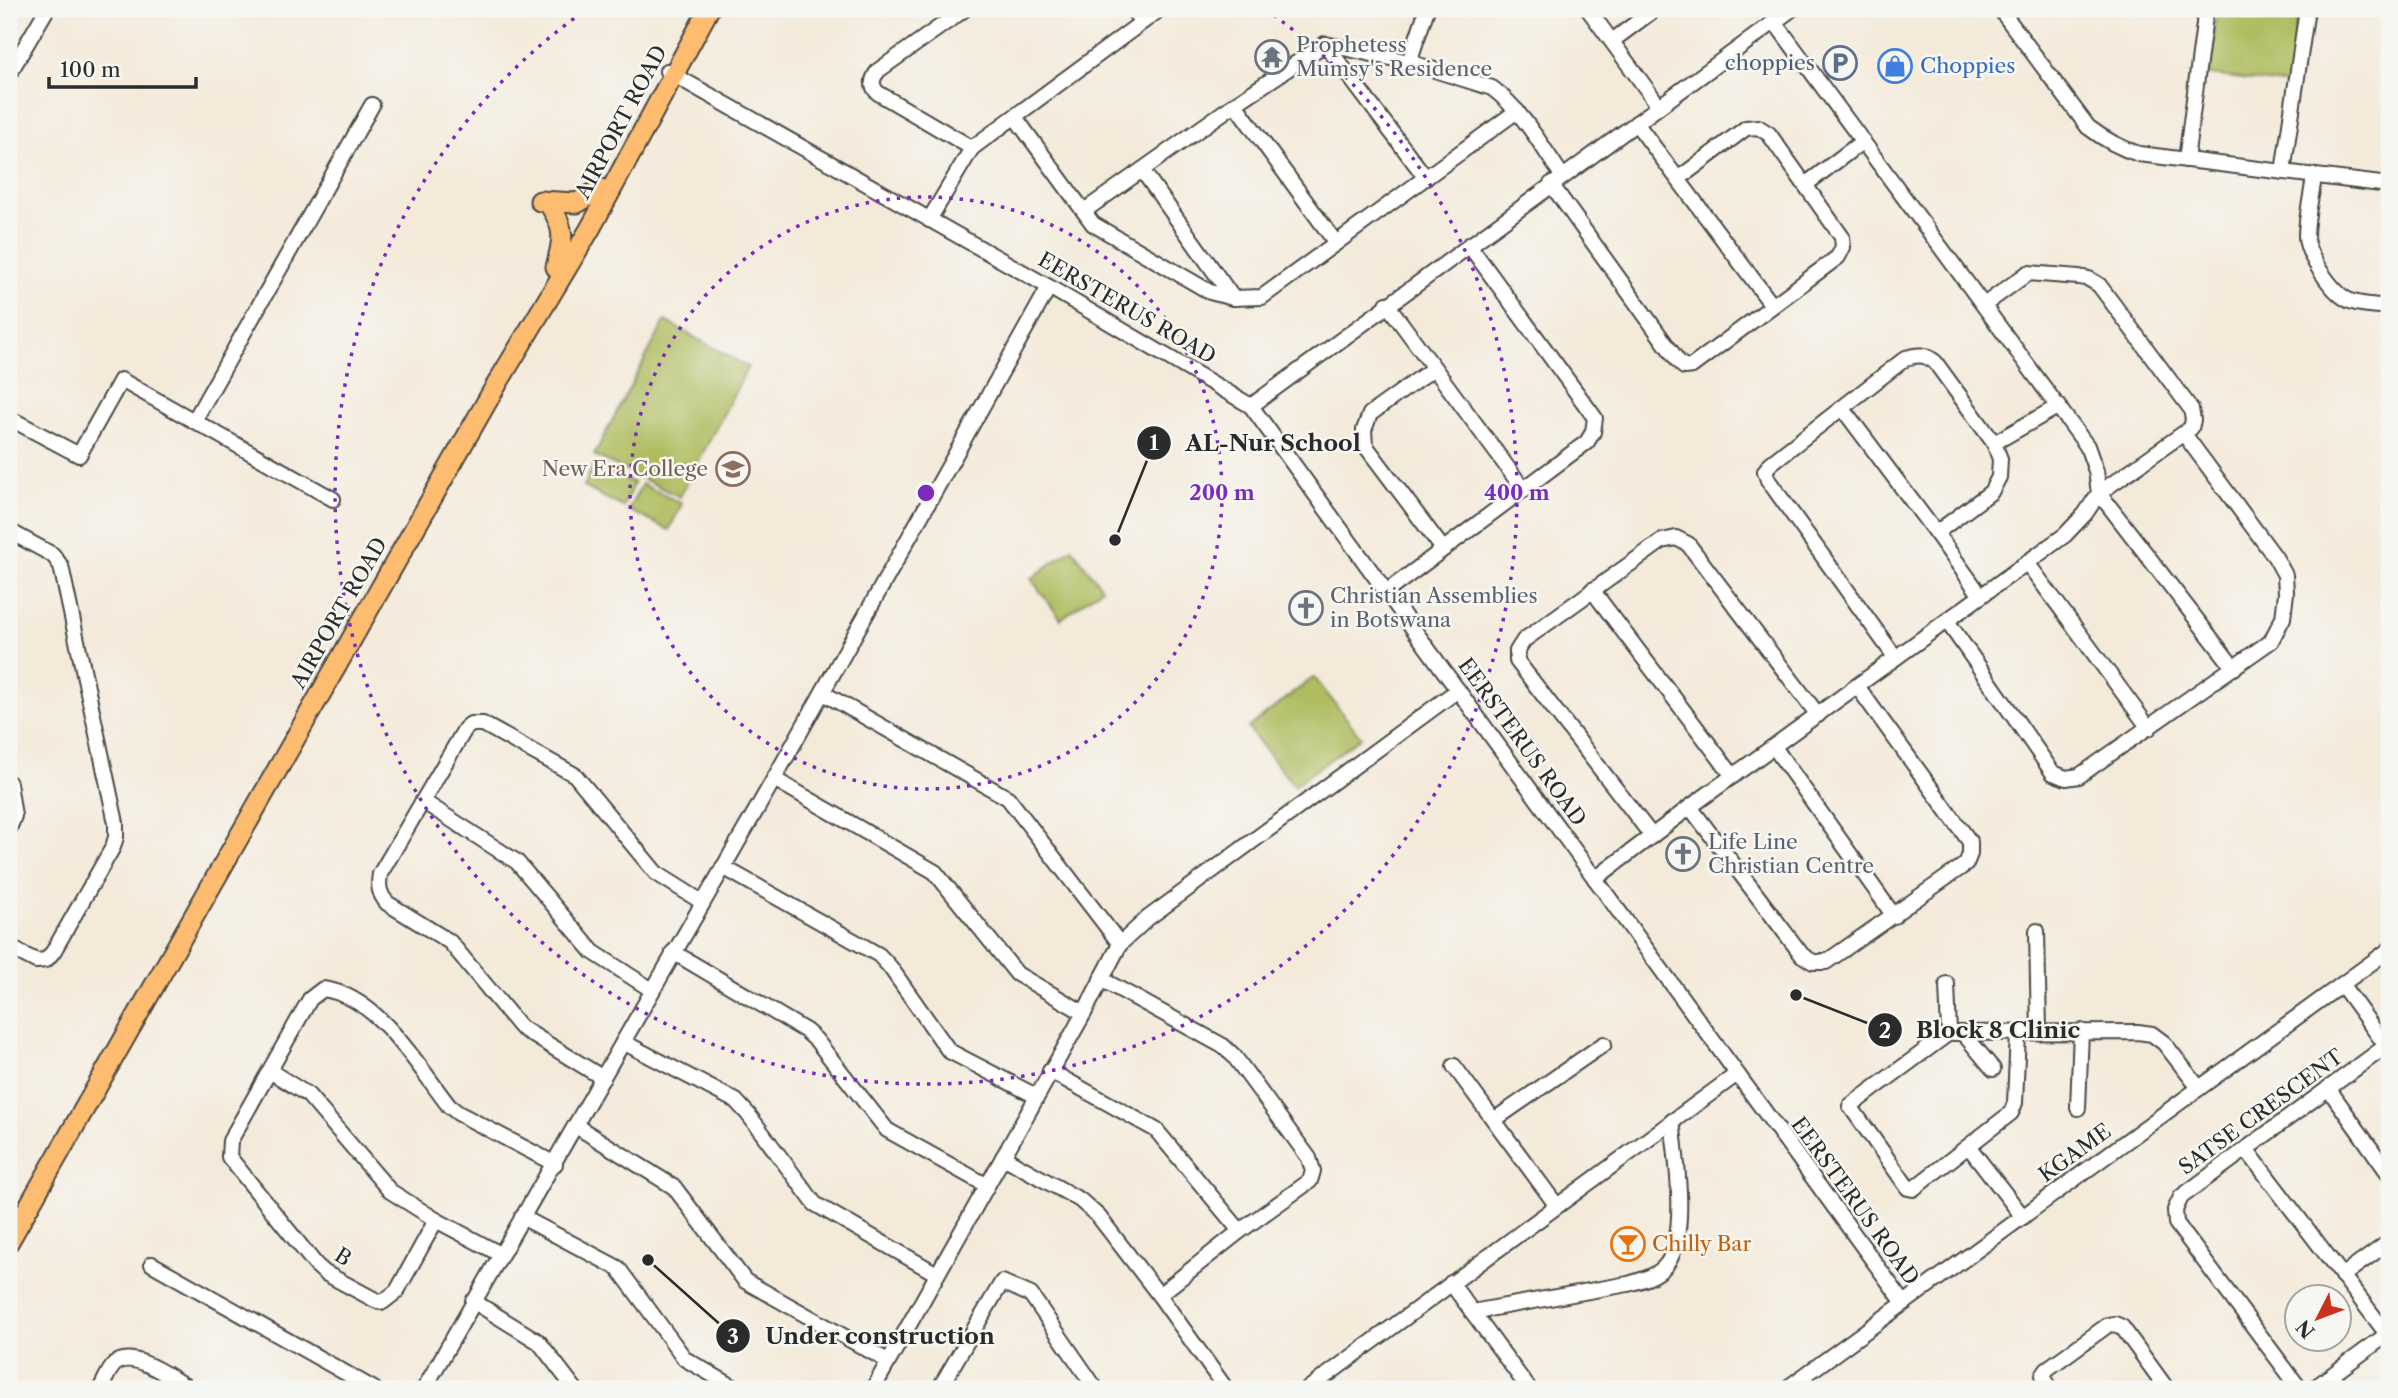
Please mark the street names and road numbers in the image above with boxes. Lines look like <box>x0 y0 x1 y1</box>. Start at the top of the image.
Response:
street label: AIRPORT ROAD <box>569 41 672 204</box>
street label: EERSTERUS ROAD <box>1034 246 1221 369</box>
street label: AIRPORT ROAD <box>285 533 392 694</box>
street label: EERSTERUS ROAD <box>1453 653 1592 830</box>
street label: SATSE CRESCENT <box>2174 1043 2348 1180</box>
street label: EERSTERUS ROAD <box>1786 1112 1925 1289</box>
street label: KGAME <box>2034 1118 2116 1187</box>
street label: B <box>330 1242 356 1271</box>

